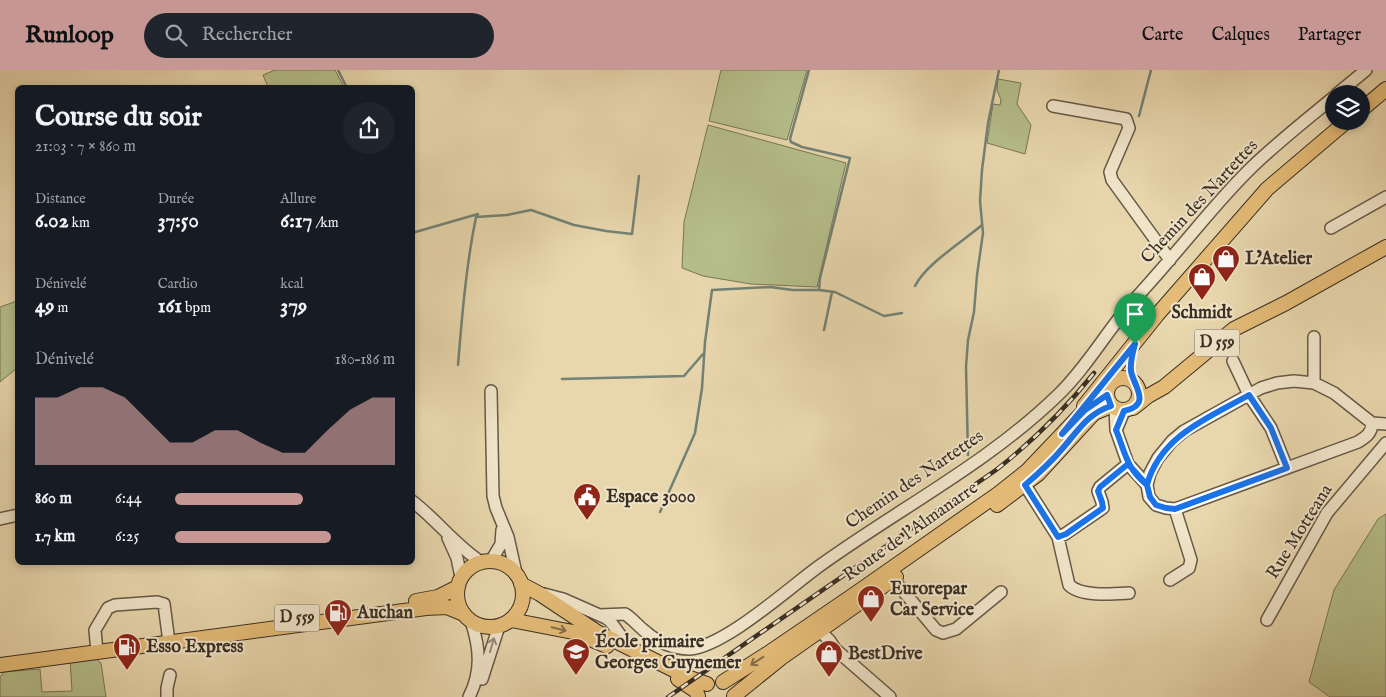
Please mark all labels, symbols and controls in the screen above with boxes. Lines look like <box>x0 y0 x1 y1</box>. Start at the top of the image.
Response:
search box <box>144 13 494 58</box>
text: Runloop <box>25 20 114 51</box>
icon: search <box>162 21 190 49</box>
text: Rechercher <box>202 23 293 47</box>
text: Carte <box>1142 24 1183 47</box>
text: Calques <box>1211 24 1270 47</box>
text: Partager <box>1298 24 1361 47</box>
map controls <box>1325 85 1370 130</box>
button: layers <box>1325 85 1370 130</box>
text: Course du soir <box>35 100 202 135</box>
button: share <box>343 102 395 154</box>
street label: Chemin des Nartettes <box>1136 135 1264 269</box>
text: 21:03 · 7 × 860 m <box>35 137 136 157</box>
text: Distance <box>35 190 86 208</box>
text: Durée <box>158 190 194 208</box>
text: Allure <box>280 190 316 208</box>
text: 6.02 <box>35 208 69 235</box>
text: 37:50 <box>158 208 199 235</box>
text: 6:17 <box>280 208 312 235</box>
text: km <box>69 214 90 232</box>
text: /km <box>312 214 339 232</box>
shop icon: L’Atelier <box>1211 244 1241 283</box>
place label: L’Atelier <box>1245 248 1313 271</box>
shop icon: Schmidt <box>1187 262 1217 301</box>
text: Dénivelé <box>35 275 87 293</box>
text: Cardio <box>158 275 198 293</box>
text: kcal <box>280 275 304 293</box>
text: 49 <box>35 293 54 320</box>
text: 161 <box>158 293 182 320</box>
text: 379 <box>280 293 307 320</box>
pin <box>1114 293 1156 344</box>
text: m <box>54 299 68 317</box>
text: bpm <box>182 299 211 317</box>
icon: arrive <box>1121 300 1149 328</box>
place label: Schmidt <box>1172 302 1233 325</box>
road number: D 559 <box>1194 330 1240 356</box>
text: Dénivelé <box>35 350 94 370</box>
text: 180–186 m <box>335 350 395 370</box>
street label: Chemin des Nartettes <box>841 425 989 535</box>
street label: Route de l'Almanarre <box>839 477 983 587</box>
street label: Rue Motteana <box>1262 480 1338 584</box>
public building icon: Espace 3000 <box>572 482 602 521</box>
place label: Espace 3000 <box>606 486 696 509</box>
text: 860 m <box>35 489 72 509</box>
text: 6:44 <box>115 489 142 509</box>
text: 1.7 km <box>35 527 75 547</box>
text: 6:25 <box>115 527 139 547</box>
place label: Eurorepar Car Service <box>890 578 975 622</box>
shop icon: Eurorepar Car Service <box>856 584 886 623</box>
fuel station icon: Auchan <box>323 598 353 637</box>
place label: Auchan <box>356 602 414 625</box>
road number: D 559 <box>274 604 320 632</box>
one-way arrow <box>550 625 566 634</box>
place label: École primaire Georges Guynemer <box>595 629 742 675</box>
fuel station icon: Esso Express <box>112 632 142 671</box>
place label: Esso Express <box>146 636 244 659</box>
one-way arrow <box>488 637 498 653</box>
school or university icon: École primaire Georges Guynemer <box>561 637 591 676</box>
shop icon: BestDrive <box>814 639 844 678</box>
place label: BestDrive <box>848 643 923 666</box>
one-way arrow <box>750 656 764 666</box>

